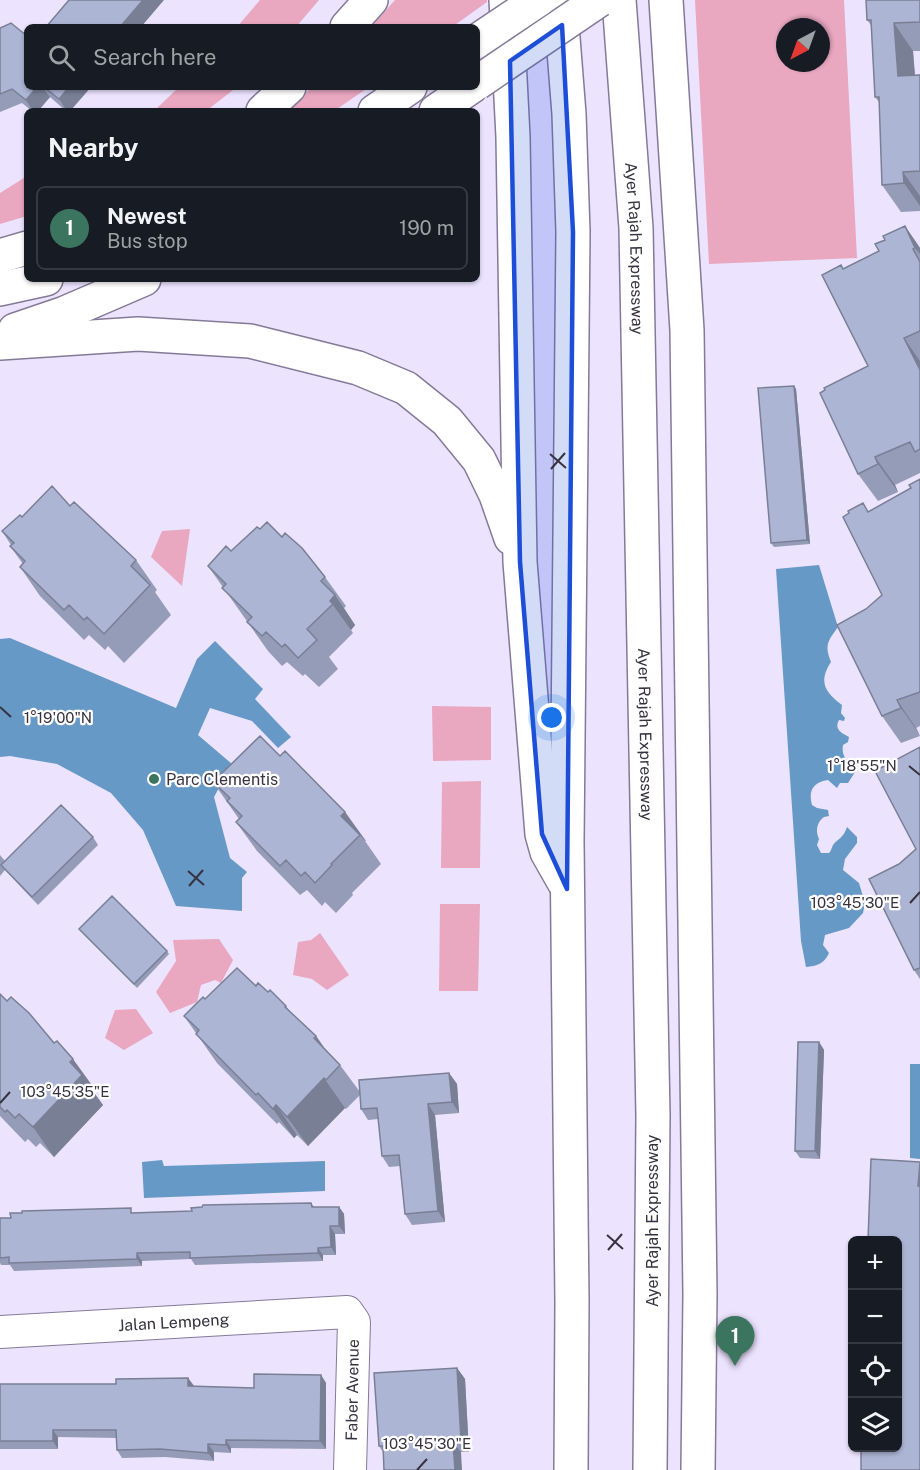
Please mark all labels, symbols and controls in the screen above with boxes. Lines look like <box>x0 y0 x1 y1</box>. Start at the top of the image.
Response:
north arrow <box>776 18 830 72</box>
search box <box>24 24 480 90</box>
icon: search <box>45 41 78 74</box>
text: Search here <box>93 44 217 70</box>
text: Nearby <box>48 132 138 163</box>
street label: Ayer Rajah Expressway <box>621 161 647 335</box>
text: Newest <box>107 203 187 229</box>
text: 1 <box>65 216 74 240</box>
text: 190 m <box>399 216 454 240</box>
text: Bus stop <box>107 229 188 253</box>
street label: Ayer Rajah Expressway <box>634 648 656 821</box>
your location <box>537 703 566 732</box>
text: 1°19'00"N <box>24 709 92 726</box>
text: 1°18'55"N <box>827 757 897 774</box>
place label: Parc Clementis <box>166 770 278 789</box>
marker: Parc Clementis <box>147 772 161 786</box>
text: 103°45'30"E <box>811 894 899 911</box>
text: 103°45'35"E <box>21 1083 109 1100</box>
street label: Ayer Rajah Expressway <box>643 1134 662 1307</box>
map controls <box>848 1236 902 1452</box>
button: + <box>848 1236 902 1290</box>
button: − <box>848 1290 902 1344</box>
street label: Jalan Lempeng <box>118 1310 230 1335</box>
pin: 1 <box>716 1316 754 1366</box>
street label: Faber Avenue <box>342 1339 363 1441</box>
button: locate <box>848 1344 902 1398</box>
button: layers <box>848 1398 902 1452</box>
text: 103°45'30"E <box>383 1435 471 1452</box>

